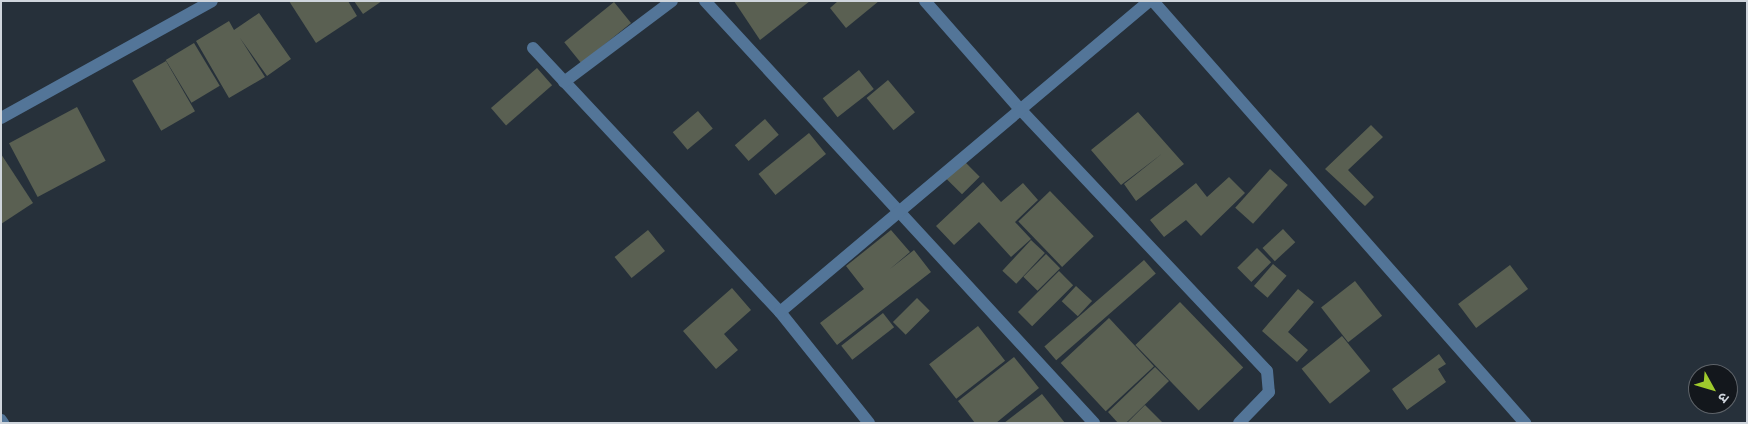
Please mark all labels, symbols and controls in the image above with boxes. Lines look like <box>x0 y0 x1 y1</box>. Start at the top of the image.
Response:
north arrow <box>1688 364 1738 414</box>
text: उ <box>1714 389 1733 407</box>

